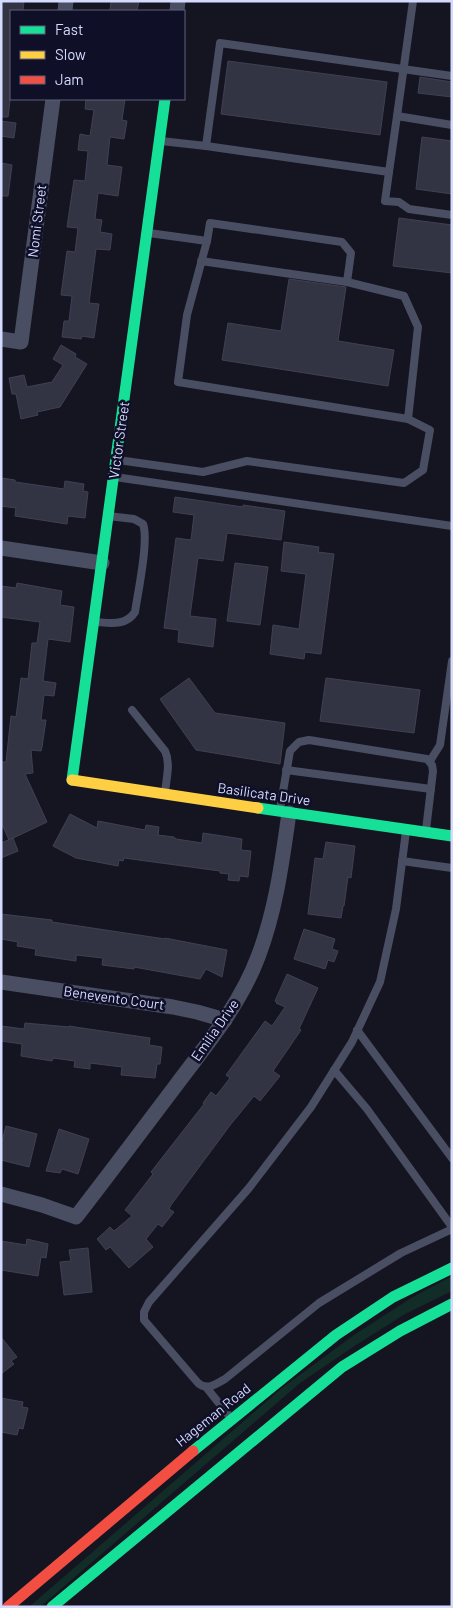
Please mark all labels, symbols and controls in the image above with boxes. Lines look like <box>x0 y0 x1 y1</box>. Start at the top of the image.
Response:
legend <box>10 10 185 100</box>
text: Fast <box>55 20 83 38</box>
text: Slow <box>55 45 86 63</box>
text: Jam <box>55 70 84 88</box>
street label: Nomi Street <box>24 184 49 258</box>
street label: Victor Street <box>105 400 132 480</box>
street label: Basilicata Drive <box>217 779 312 808</box>
street label: Benevento Court <box>63 982 166 1013</box>
street label: Emilia Drive <box>187 996 242 1064</box>
street label: Hageman Road <box>172 1379 254 1450</box>

